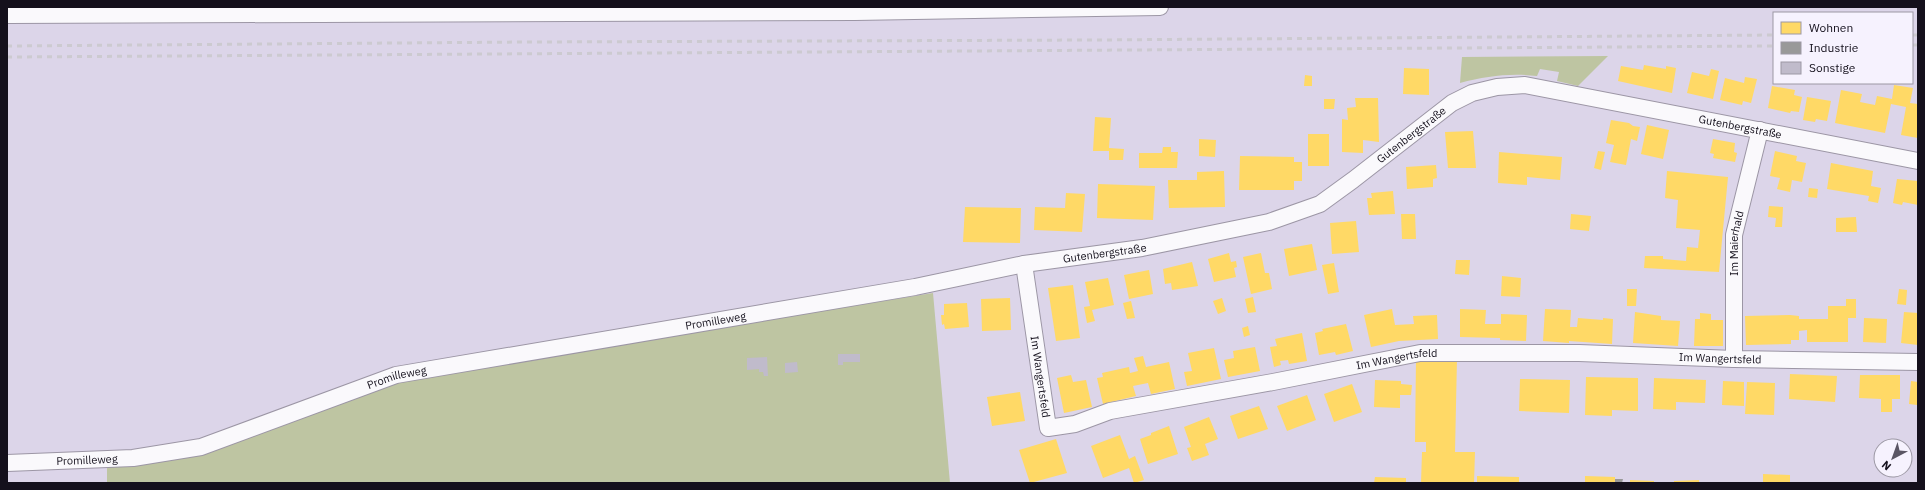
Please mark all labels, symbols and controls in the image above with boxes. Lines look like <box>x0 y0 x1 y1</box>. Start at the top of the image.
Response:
legend <box>1773 12 1913 84</box>
text: Wohnen <box>1809 20 1853 35</box>
text: Industrie <box>1809 40 1859 55</box>
text: Sonstige <box>1809 60 1856 75</box>
street label: Gutenbergstraße <box>1374 103 1449 166</box>
street label: Gutenbergstraße <box>1698 112 1783 141</box>
street label: Im Maierhald <box>1727 209 1747 276</box>
street label: Gutenbergstraße <box>1062 240 1148 266</box>
street label: Promilleweg <box>684 309 747 333</box>
street label: Im Wangertsfeld <box>1028 335 1053 419</box>
street label: Im Wangertsfeld <box>1355 346 1437 372</box>
street label: Im Wangertsfeld <box>1679 350 1761 366</box>
street label: Promilleweg <box>365 363 428 392</box>
north arrow <box>1873 438 1913 478</box>
street label: Promilleweg <box>56 452 118 468</box>
text: N <box>1879 458 1894 473</box>

